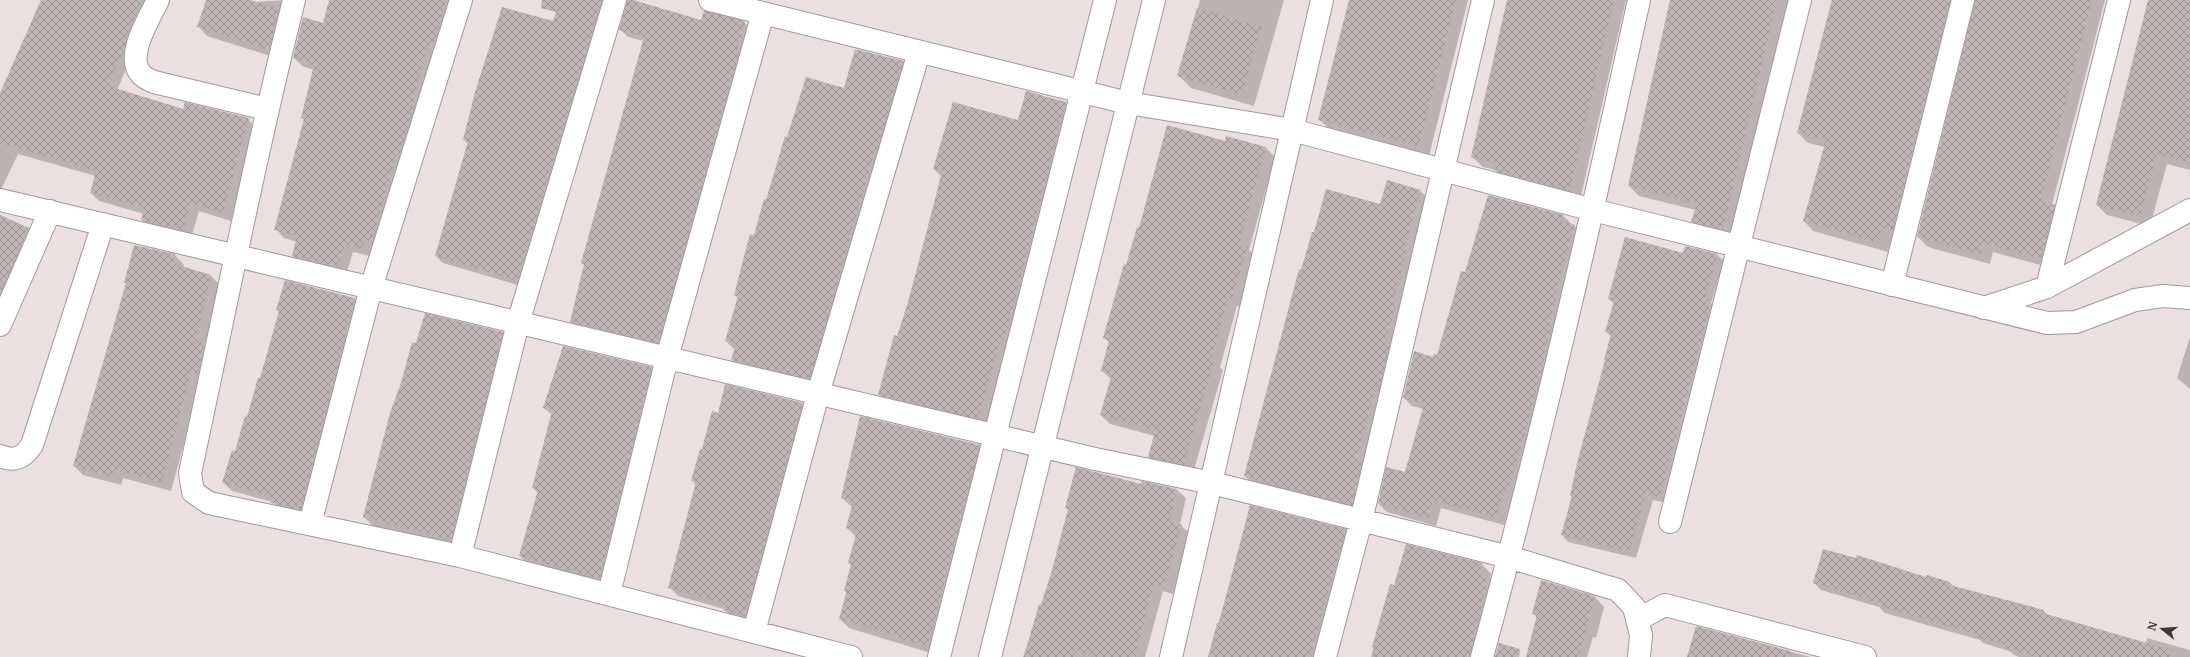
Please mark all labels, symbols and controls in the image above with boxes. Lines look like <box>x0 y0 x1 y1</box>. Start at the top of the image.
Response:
north arrow <box>2142 609 2182 649</box>
text: N <box>2144 620 2160 632</box>

